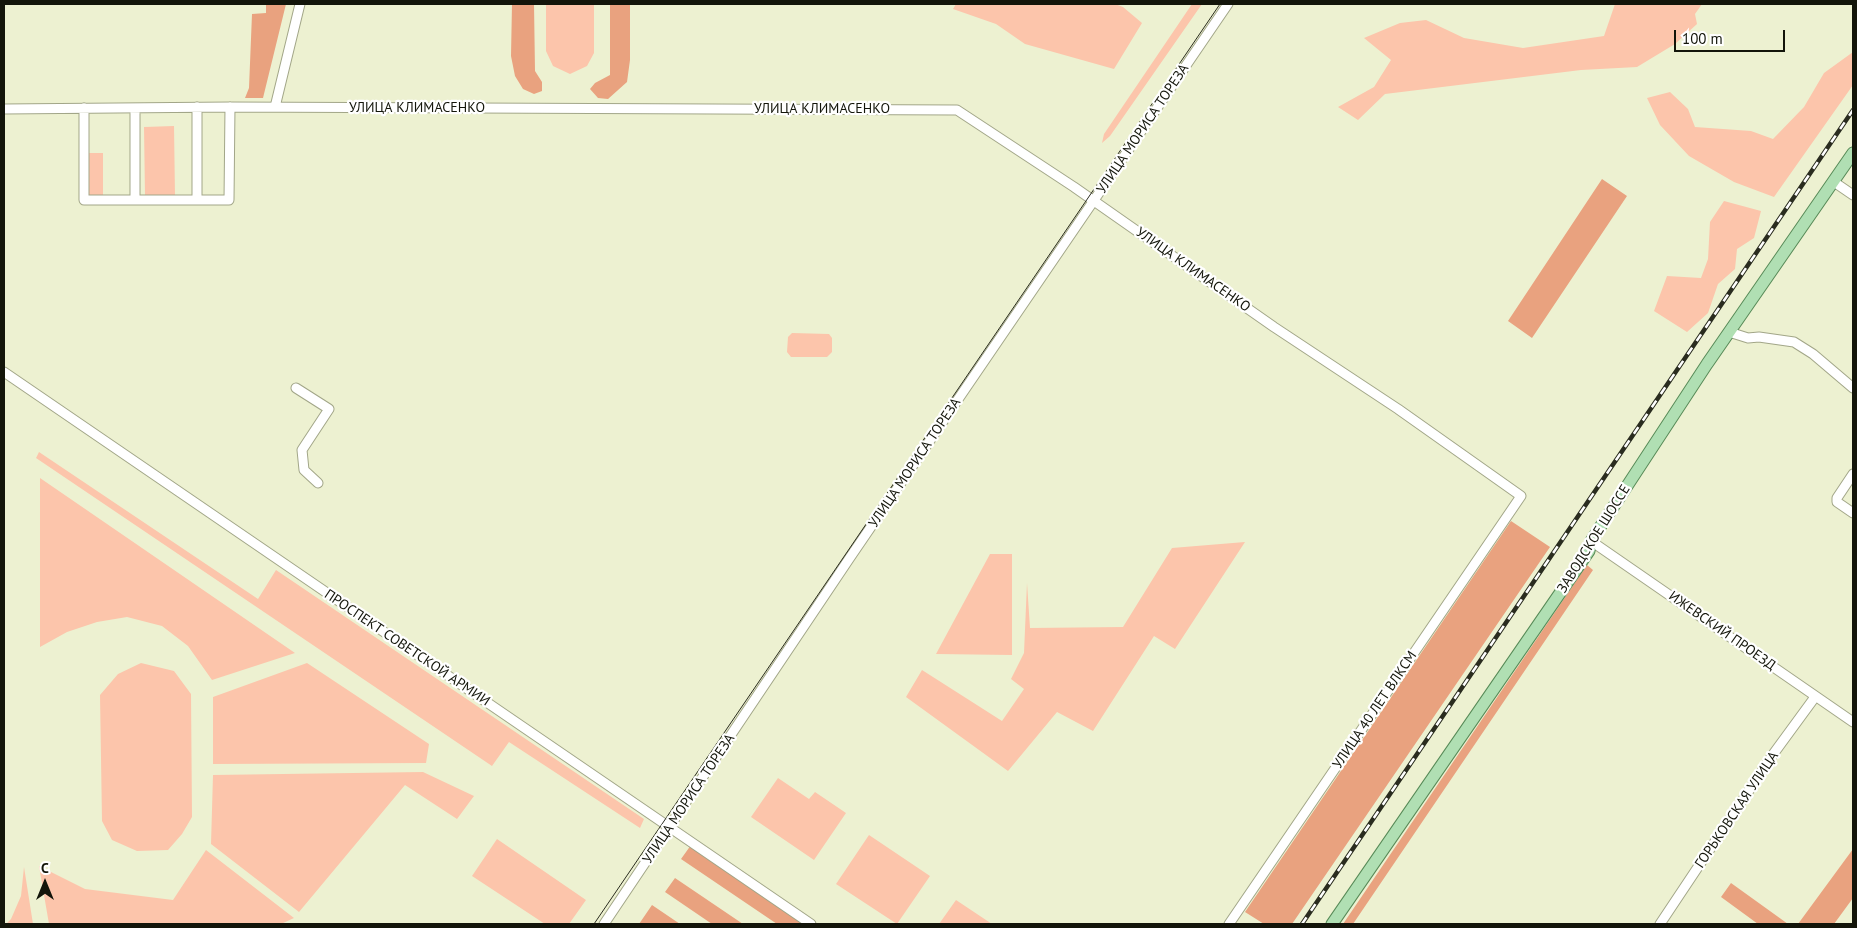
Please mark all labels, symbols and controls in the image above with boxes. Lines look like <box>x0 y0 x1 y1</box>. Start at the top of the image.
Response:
scale bar <box>1677 20 1788 52</box>
text: 100 m <box>1682 29 1723 48</box>
street label: УЛИЦА МОРИСА ТОРЕЗА <box>1093 61 1193 197</box>
street label: УЛИЦА КЛИМАСЕНКО <box>349 100 485 116</box>
street label: УЛИЦА КЛИМАСЕНКО <box>754 101 890 117</box>
street label: УЛИЦА КЛИМАСЕНКО <box>1132 224 1254 316</box>
street label: УЛИЦА МОРИСА ТОРЕЗА <box>865 395 965 531</box>
street label: ЗАВОДСКОЕ ШОССЕ <box>1554 482 1634 596</box>
street label: ПРОСПЕКТ СОВЕТСКОЙ АРМИИ <box>321 586 493 710</box>
street label: ИЖЕВСКИЙ ПРОЕЗД <box>1665 588 1779 674</box>
street label: УЛИЦА 40 ЛЕТ ВЛКСМ <box>1329 648 1421 772</box>
street label: УЛИЦА МОРИСА ТОРЕЗА <box>639 731 739 867</box>
street label: ГОРЬКОВСКАЯ УЛИЦА <box>1692 749 1782 871</box>
north arrow <box>20 858 70 908</box>
text: С <box>41 859 49 877</box>

